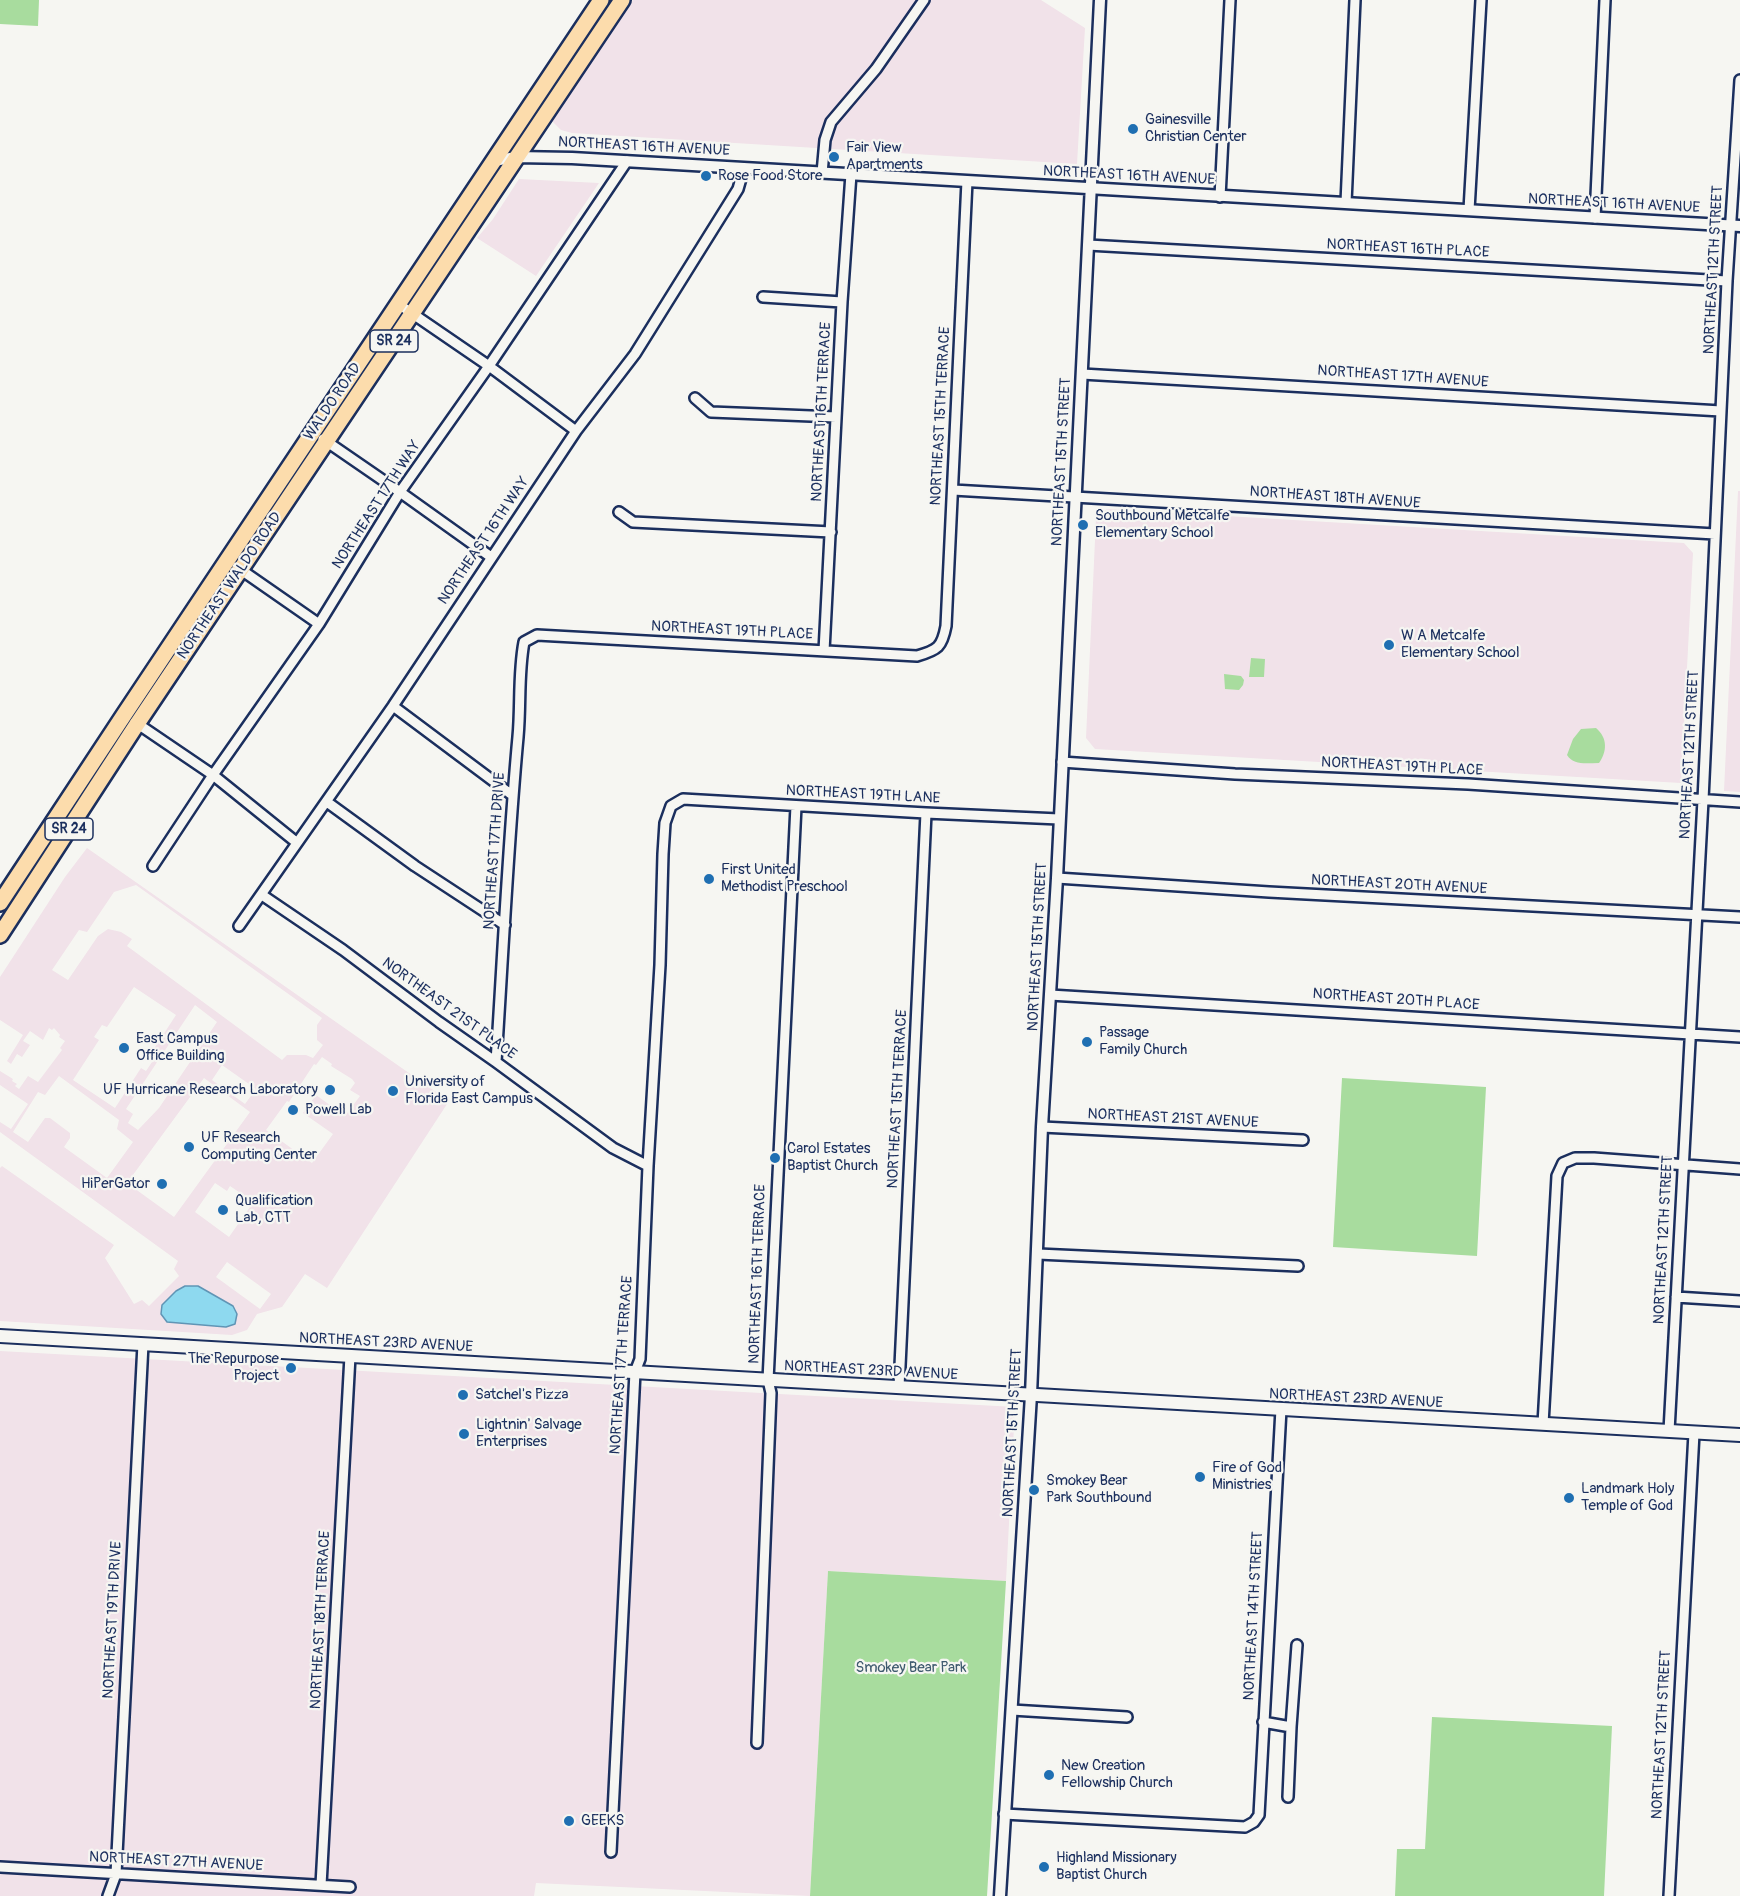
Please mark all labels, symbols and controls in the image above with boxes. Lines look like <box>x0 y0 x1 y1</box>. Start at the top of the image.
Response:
place label: Gainesville Christian Center <box>1145 111 1246 146</box>
marker: Gainesville Christian Center <box>1126 122 1140 136</box>
street label: NORTHEAST 16TH AVENUE <box>557 133 731 161</box>
place label: Fair View Apartments <box>846 139 923 174</box>
marker: Fair View Apartments <box>827 150 841 164</box>
street label: NORTHEAST 16TH AVENUE <box>1042 162 1216 190</box>
place label: Rose Food Store <box>718 167 822 185</box>
marker: Rose Food Store <box>699 169 713 183</box>
street label: NORTHEAST 12TH STREET <box>1701 185 1727 355</box>
street label: NORTHEAST 16TH AVENUE <box>1527 190 1701 218</box>
street label: NORTHEAST 16TH PLACE <box>1326 236 1490 262</box>
street label: NORTHEAST 16TH TERRACE <box>808 322 836 502</box>
street label: NORTHEAST 15TH TERRACE <box>927 326 955 506</box>
road number: SR 24 <box>370 330 418 352</box>
street label: WALDO ROAD <box>300 360 366 444</box>
street label: NORTHEAST 17TH AVENUE <box>1317 362 1489 392</box>
street label: NORTHEAST 15TH STREET <box>1049 377 1075 547</box>
street label: NORTHEAST 17TH WAY <box>329 438 425 572</box>
street label: NORTHEAST 16TH WAY <box>435 474 533 608</box>
street label: NORTHEAST 18TH AVENUE <box>1249 483 1421 513</box>
place label: Southbound Metcalfe Elementary School <box>1095 507 1229 542</box>
street label: NORTHEAST WALDO ROAD <box>174 509 286 663</box>
marker: Southbound Metcalfe Elementary School <box>1076 518 1090 532</box>
street label: NORTHEAST 19TH PLACE <box>651 618 813 644</box>
place label: W A Metcalfe Elementary School <box>1401 627 1519 662</box>
marker: W A Metcalfe Elementary School <box>1382 638 1396 652</box>
street label: NORTHEAST 12TH STREET <box>1677 670 1703 840</box>
street label: NORTHEAST 19TH PLACE <box>1321 754 1483 780</box>
street label: NORTHEAST 17TH DRIVE <box>481 772 509 930</box>
street label: NORTHEAST 19TH LANE <box>785 782 941 808</box>
road number: SR 24 <box>45 818 93 840</box>
place label: First United Methodist Preschool <box>721 861 848 896</box>
street label: NORTHEAST 15TH STREET <box>1025 862 1051 1032</box>
street label: NORTHEAST 20TH AVENUE <box>1310 871 1488 899</box>
marker: First United Methodist Preschool <box>702 872 716 886</box>
street label: NORTHEAST 21ST PLACE <box>378 954 520 1064</box>
street label: NORTHEAST 20TH PLACE <box>1312 985 1480 1015</box>
street label: NORTHEAST 15TH TERRACE <box>884 1009 912 1189</box>
place label: Passage Family Church <box>1099 1024 1187 1059</box>
place label: East Campus Office Building <box>136 1030 224 1065</box>
marker: Passage Family Church <box>1080 1035 1094 1049</box>
marker: East Campus Office Building <box>117 1041 131 1055</box>
place label: University of Florida East Campus <box>405 1073 533 1108</box>
place label: UF Hurricane Research Laboratory <box>103 1081 318 1099</box>
marker: UF Hurricane Research Laboratory <box>323 1083 337 1097</box>
marker: University of Florida East Campus <box>386 1084 400 1098</box>
place label: Powell Lab <box>305 1101 372 1119</box>
marker: Powell Lab <box>286 1103 300 1117</box>
street label: NORTHEAST 21ST AVENUE <box>1087 1106 1259 1132</box>
place label: UF Research Computing Center <box>201 1129 317 1164</box>
marker: UF Research Computing Center <box>182 1140 196 1154</box>
place label: Carol Estates Baptist Church <box>787 1140 878 1175</box>
marker: Carol Estates Baptist Church <box>768 1151 782 1165</box>
street label: NORTHEAST 12TH STREET <box>1651 1155 1677 1325</box>
place label: HiPerGator <box>81 1175 150 1193</box>
marker: HiPerGator <box>155 1177 169 1191</box>
street label: NORTHEAST 16TH TERRACE <box>746 1184 770 1364</box>
place label: Qualification Lab, CTT <box>235 1192 313 1227</box>
marker: Qualification Lab, CTT <box>216 1203 230 1217</box>
street label: NORTHEAST 17TH TERRACE <box>607 1275 637 1455</box>
street label: NORTHEAST 23RD AVENUE <box>298 1329 474 1357</box>
street label: NORTHEAST 15TH STREET <box>1000 1348 1026 1518</box>
place label: The Repurpose Project <box>188 1350 279 1385</box>
street label: NORTHEAST 23RD AVENUE <box>783 1357 959 1385</box>
marker: The Repurpose Project <box>284 1361 298 1375</box>
street label: NORTHEAST 23RD AVENUE <box>1268 1385 1444 1413</box>
place label: Satchel's Pizza <box>475 1386 568 1404</box>
marker: Satchel's Pizza <box>456 1388 470 1402</box>
place label: Lightnin' Salvage Enterprises <box>476 1416 582 1451</box>
marker: Lightnin' Salvage Enterprises <box>457 1427 471 1441</box>
place label: Fire of God Ministries <box>1212 1459 1282 1494</box>
marker: Fire of God Ministries <box>1193 1470 1207 1484</box>
place label: Smokey Bear Park Southbound <box>1046 1472 1152 1507</box>
place label: Landmark Holy Temple of God <box>1581 1480 1675 1515</box>
marker: Smokey Bear Park Southbound <box>1027 1483 1041 1497</box>
marker: Landmark Holy Temple of God <box>1562 1491 1576 1505</box>
street label: NORTHEAST 18TH TERRACE <box>307 1530 335 1710</box>
street label: NORTHEAST 14TH STREET <box>1241 1531 1267 1701</box>
street label: NORTHEAST 19TH DRIVE <box>100 1541 126 1699</box>
street label: NORTHEAST 12TH STREET <box>1649 1650 1675 1820</box>
park label: Smokey Bear Park <box>855 1659 967 1677</box>
place label: New Creation Fellowship Church <box>1061 1757 1173 1792</box>
marker: New Creation Fellowship Church <box>1042 1768 1056 1782</box>
place label: GEEKS <box>581 1812 624 1830</box>
marker: GEEKS <box>562 1814 576 1828</box>
street label: NORTHEAST 27TH AVENUE <box>89 1848 263 1876</box>
place label: Highland Missionary Baptist Church <box>1056 1849 1177 1884</box>
marker: Highland Missionary Baptist Church <box>1037 1860 1051 1874</box>

